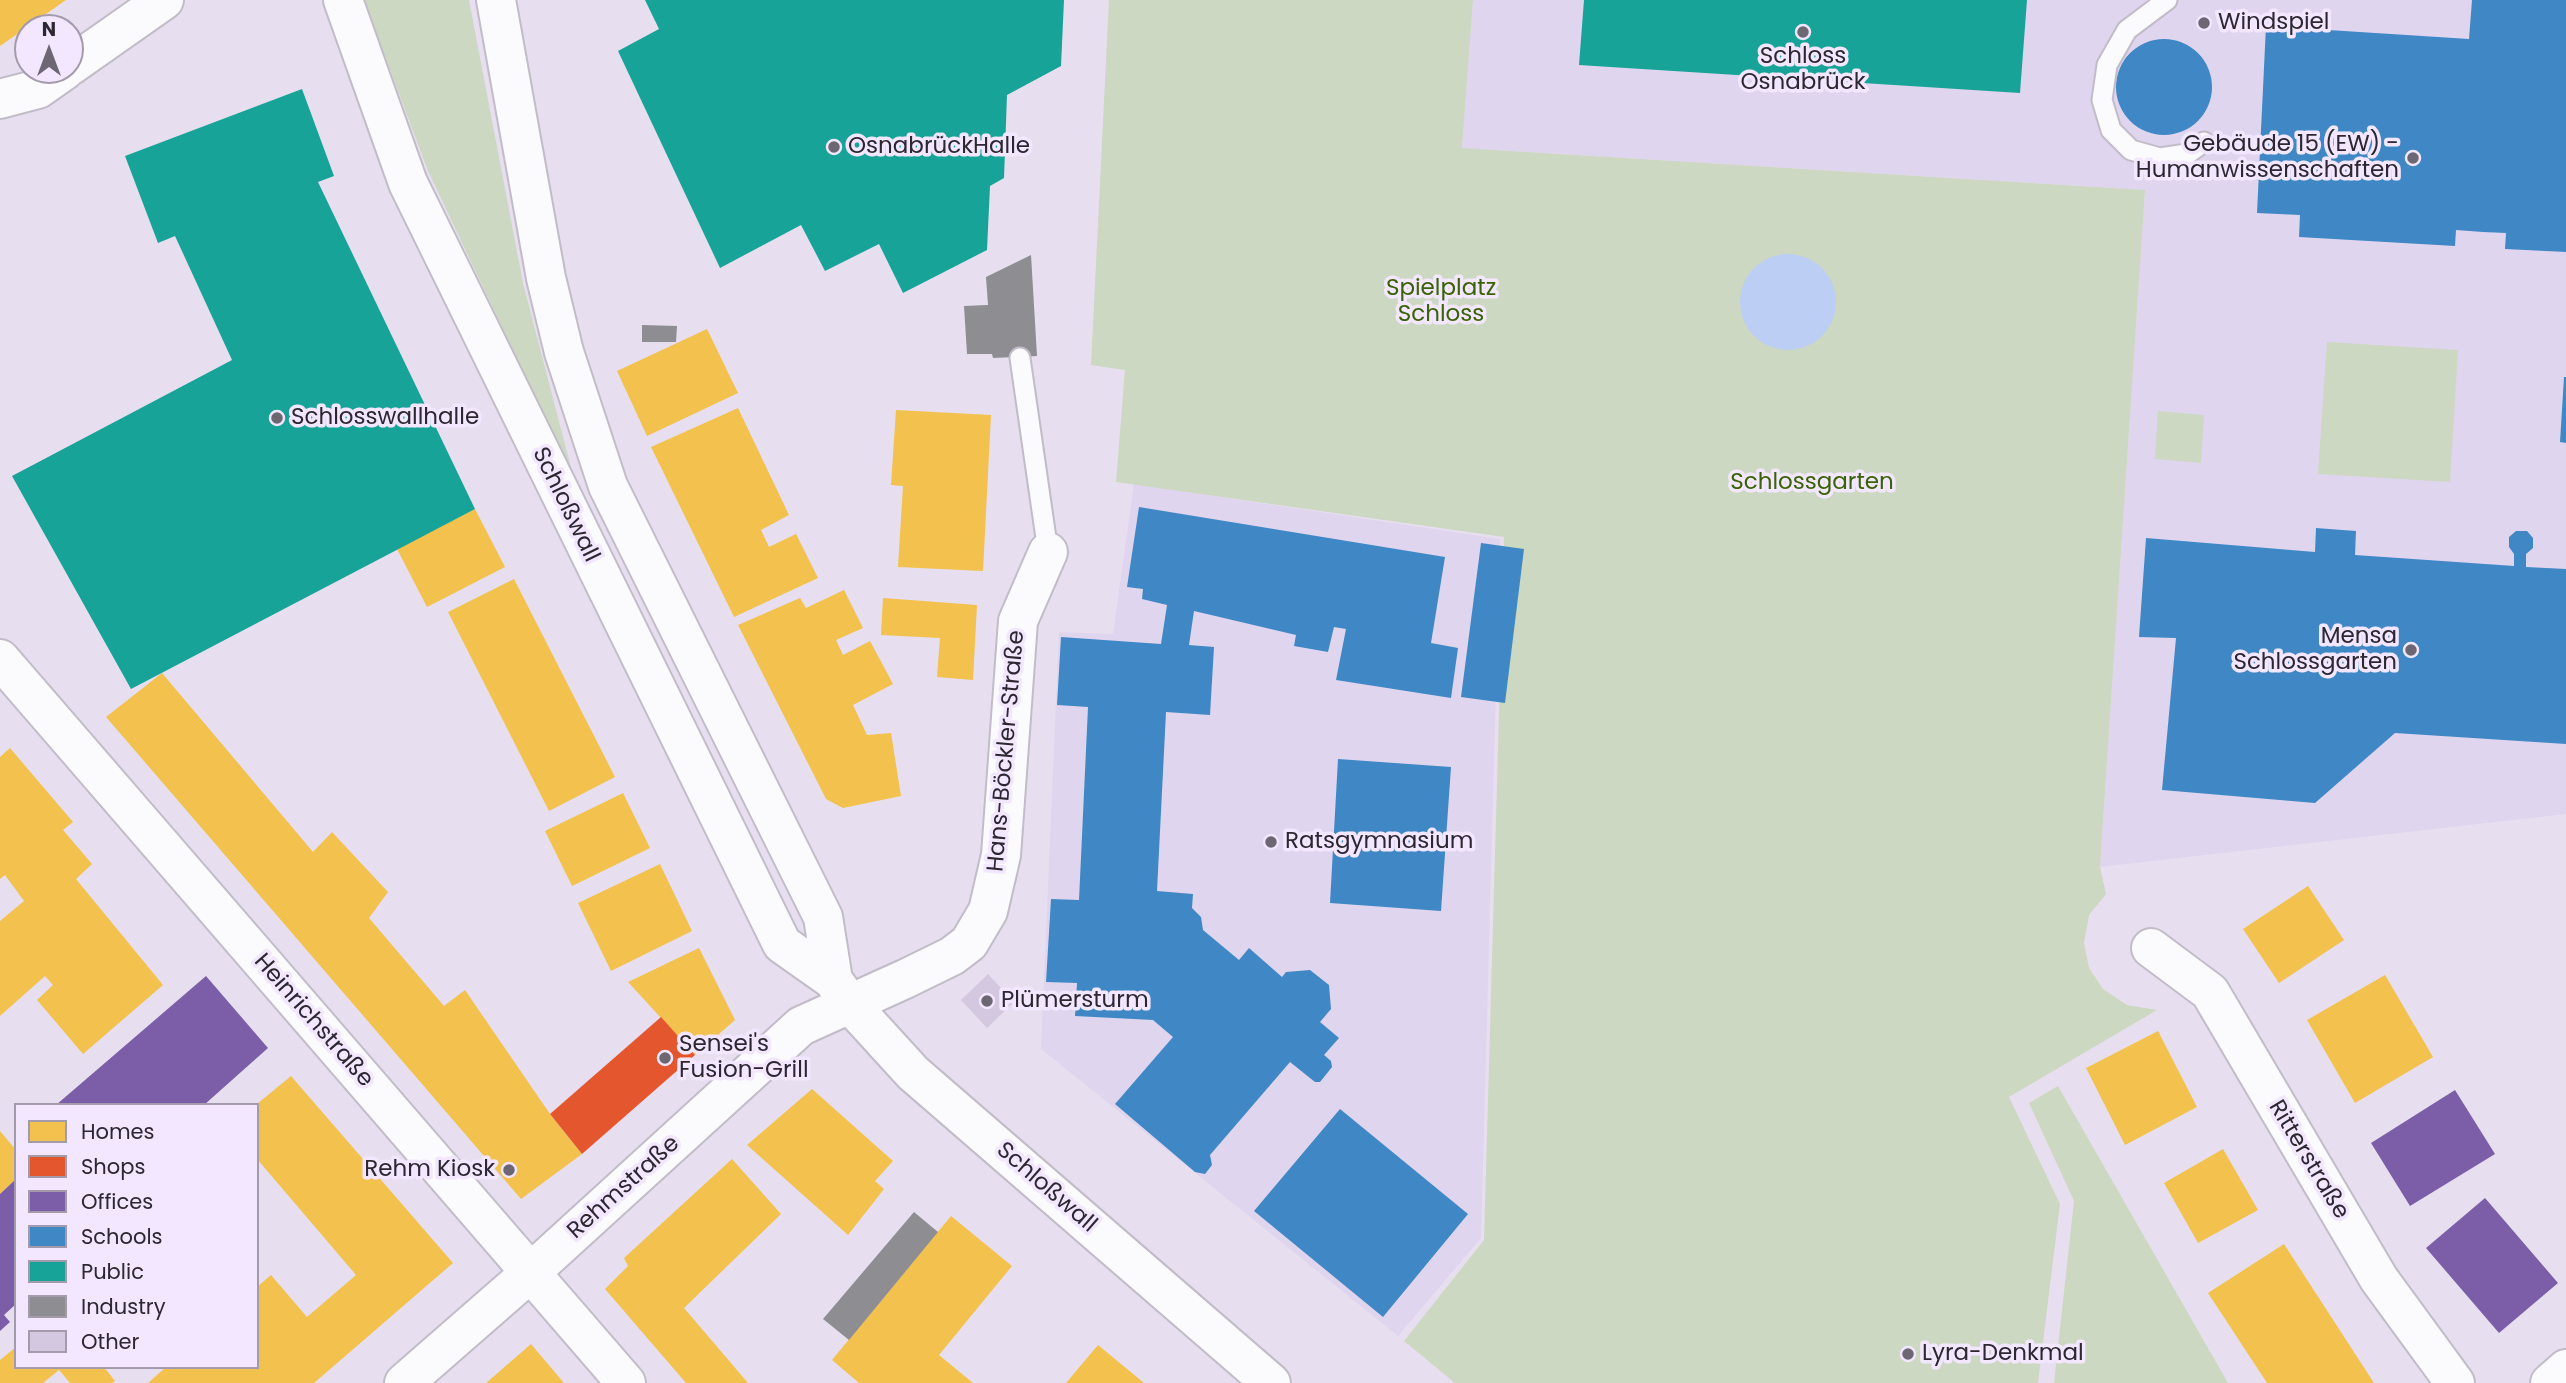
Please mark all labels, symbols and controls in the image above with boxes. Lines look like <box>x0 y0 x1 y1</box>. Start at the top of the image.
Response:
place label: Windspiel <box>2218 9 2330 37</box>
north arrow <box>14 14 84 84</box>
marker: Windspiel <box>2196 15 2212 31</box>
text: N <box>42 16 56 43</box>
marker: Schloss Osnabrück <box>1795 24 1811 40</box>
place label: Schloss Osnabrück <box>1740 43 1866 97</box>
place label: Gebäude 15 (EW) - Humanwissenschaften <box>2136 131 2399 185</box>
place label: OsnabrückHalle <box>848 133 1030 161</box>
marker: OsnabrückHalle <box>826 139 842 155</box>
marker: Gebäude 15 (EW) - Humanwissenschaften <box>2405 150 2421 166</box>
park label: Spielplatz Schloss <box>1386 275 1496 329</box>
place label: Schlosswallhalle <box>291 404 479 432</box>
marker: Schlosswallhalle <box>269 410 285 426</box>
street label: Schloßwall <box>525 443 605 567</box>
park label: Schlossgarten <box>1730 469 1894 497</box>
place label: Mensa Schlossgarten <box>2233 623 2397 677</box>
street label: Hans-Böckler-Straße <box>983 629 1031 873</box>
marker: Mensa Schlossgarten <box>2403 642 2419 658</box>
place label: Ratsgymnasium <box>1285 828 1473 856</box>
marker: Ratsgymnasium <box>1263 834 1279 850</box>
street label: Heinrichstraße <box>248 949 378 1093</box>
place label: Plümersturm <box>1001 987 1149 1015</box>
marker: Plümersturm <box>979 993 995 1009</box>
place label: Sensei's Fusion-Grill <box>679 1031 809 1085</box>
marker: Sensei's Fusion-Grill <box>657 1050 673 1066</box>
street label: Ritterstraße <box>2262 1096 2354 1224</box>
legend <box>14 1103 259 1369</box>
text: Homes <box>81 1117 155 1146</box>
street label: Rehmstraße <box>562 1131 686 1245</box>
street label: Schloßwall <box>990 1137 1102 1239</box>
text: Shops <box>81 1152 145 1181</box>
place label: Rehm Kiosk <box>364 1156 495 1184</box>
marker: Rehm Kiosk <box>501 1162 517 1178</box>
text: Offices <box>81 1187 153 1216</box>
text: Schools <box>81 1222 163 1251</box>
text: Public <box>81 1257 144 1286</box>
text: Industry <box>81 1292 166 1321</box>
text: Other <box>81 1327 139 1356</box>
place label: Lyra-Denkmal <box>1922 1340 2084 1368</box>
marker: Lyra-Denkmal <box>1900 1346 1916 1362</box>

